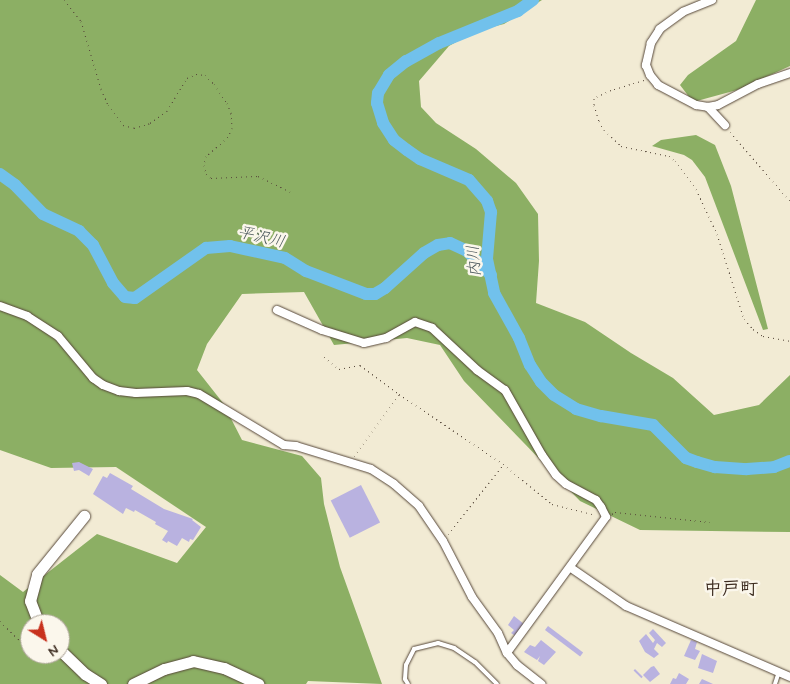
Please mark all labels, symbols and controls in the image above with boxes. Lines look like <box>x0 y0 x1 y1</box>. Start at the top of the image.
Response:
water label: 平沢川 <box>235 223 287 253</box>
water label: 内川 <box>464 244 486 278</box>
district label: 中戸町 <box>704 578 758 600</box>
north arrow <box>20 614 70 664</box>
text: N <box>44 640 62 660</box>

